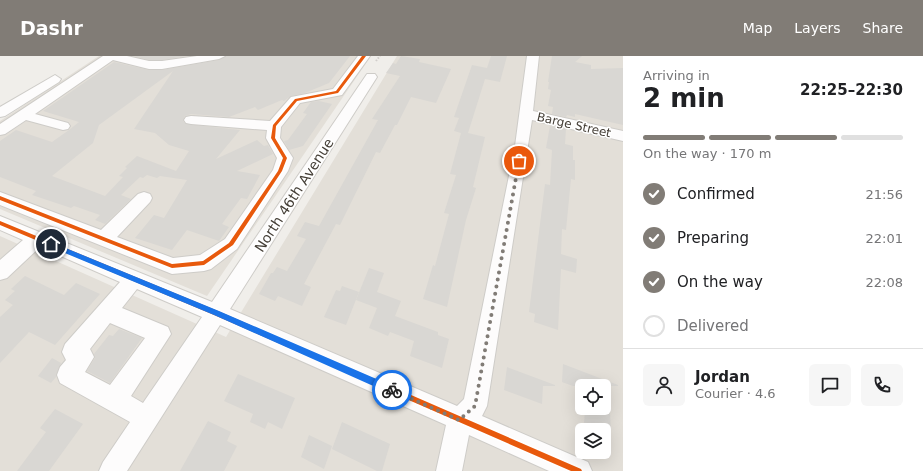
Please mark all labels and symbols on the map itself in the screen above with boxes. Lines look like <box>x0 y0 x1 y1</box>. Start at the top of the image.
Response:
street label: Barge Street <box>536 110 613 140</box>
street label: North 46th Avenue <box>251 135 337 255</box>
pin <box>502 144 536 178</box>
pin <box>34 227 68 261</box>
courier <box>372 370 412 410</box>

